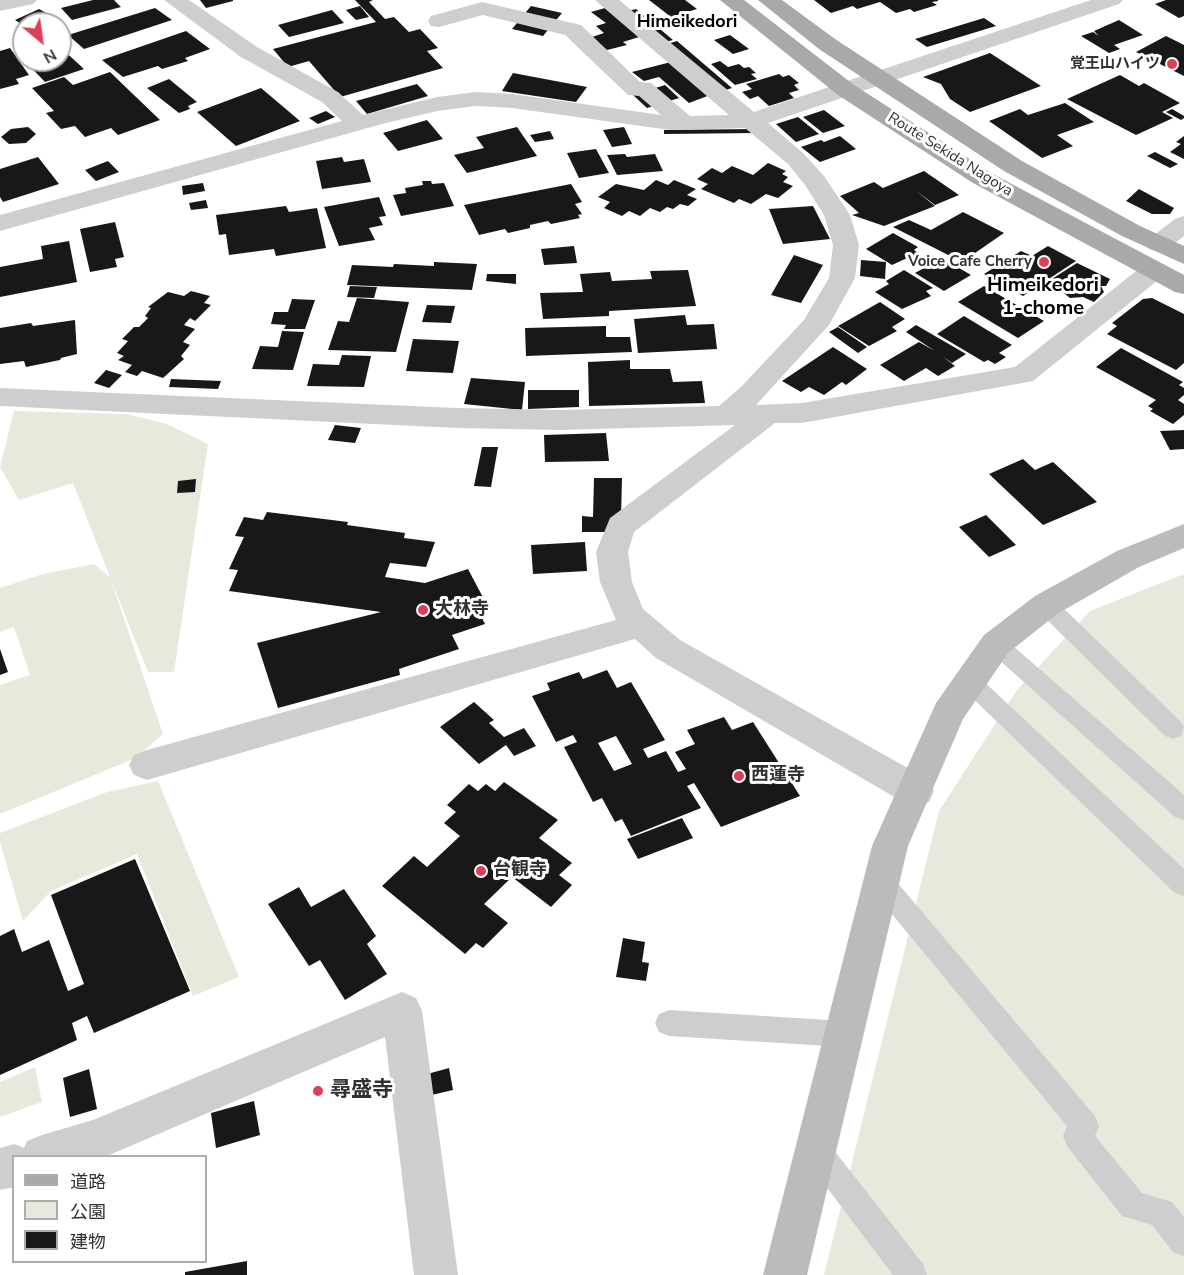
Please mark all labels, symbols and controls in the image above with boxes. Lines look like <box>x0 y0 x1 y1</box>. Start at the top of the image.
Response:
north arrow <box>12 12 72 72</box>
district label: Himeikedori <box>637 12 737 34</box>
text: N <box>39 43 60 69</box>
place label: 覚王山ハイツ <box>1070 55 1160 73</box>
marker: 覚王山ハイツ <box>1165 57 1179 71</box>
street label: Route Sekida Nagoya <box>884 109 1016 201</box>
place label: Voice Cafe Cherry <box>908 253 1032 271</box>
marker: Voice Cafe Cherry <box>1037 255 1051 269</box>
district label: Himeikedori 1-chome <box>987 274 1099 321</box>
place label: 大林寺 <box>435 599 489 621</box>
marker: 大林寺 <box>416 603 430 617</box>
place label: 西蓮寺 <box>751 765 805 787</box>
marker: 西蓮寺 <box>732 769 746 783</box>
place label: 台観寺 <box>493 860 547 882</box>
marker: 台観寺 <box>474 864 488 878</box>
place label: 尋盛寺 <box>330 1078 393 1104</box>
marker: 尋盛寺 <box>311 1084 325 1098</box>
legend <box>12 1155 207 1263</box>
text: 道路 <box>70 1170 106 1194</box>
text: 公園 <box>70 1200 106 1224</box>
text: 建物 <box>70 1230 106 1254</box>

